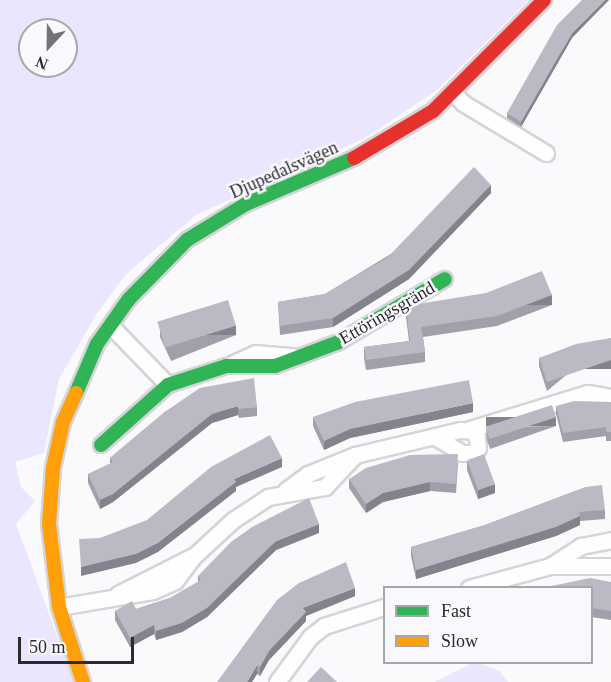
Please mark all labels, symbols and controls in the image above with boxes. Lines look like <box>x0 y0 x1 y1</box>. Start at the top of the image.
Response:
north arrow <box>18 18 78 78</box>
text: N <box>33 53 50 73</box>
street label: Djupedalsvägen <box>227 137 341 203</box>
street label: Ettöringsgränd <box>335 277 439 349</box>
legend <box>383 586 593 664</box>
text: Fast <box>441 601 471 621</box>
scale bar <box>21 625 136 663</box>
text: Slow <box>441 631 478 651</box>
text: 50 m <box>29 637 66 657</box>

